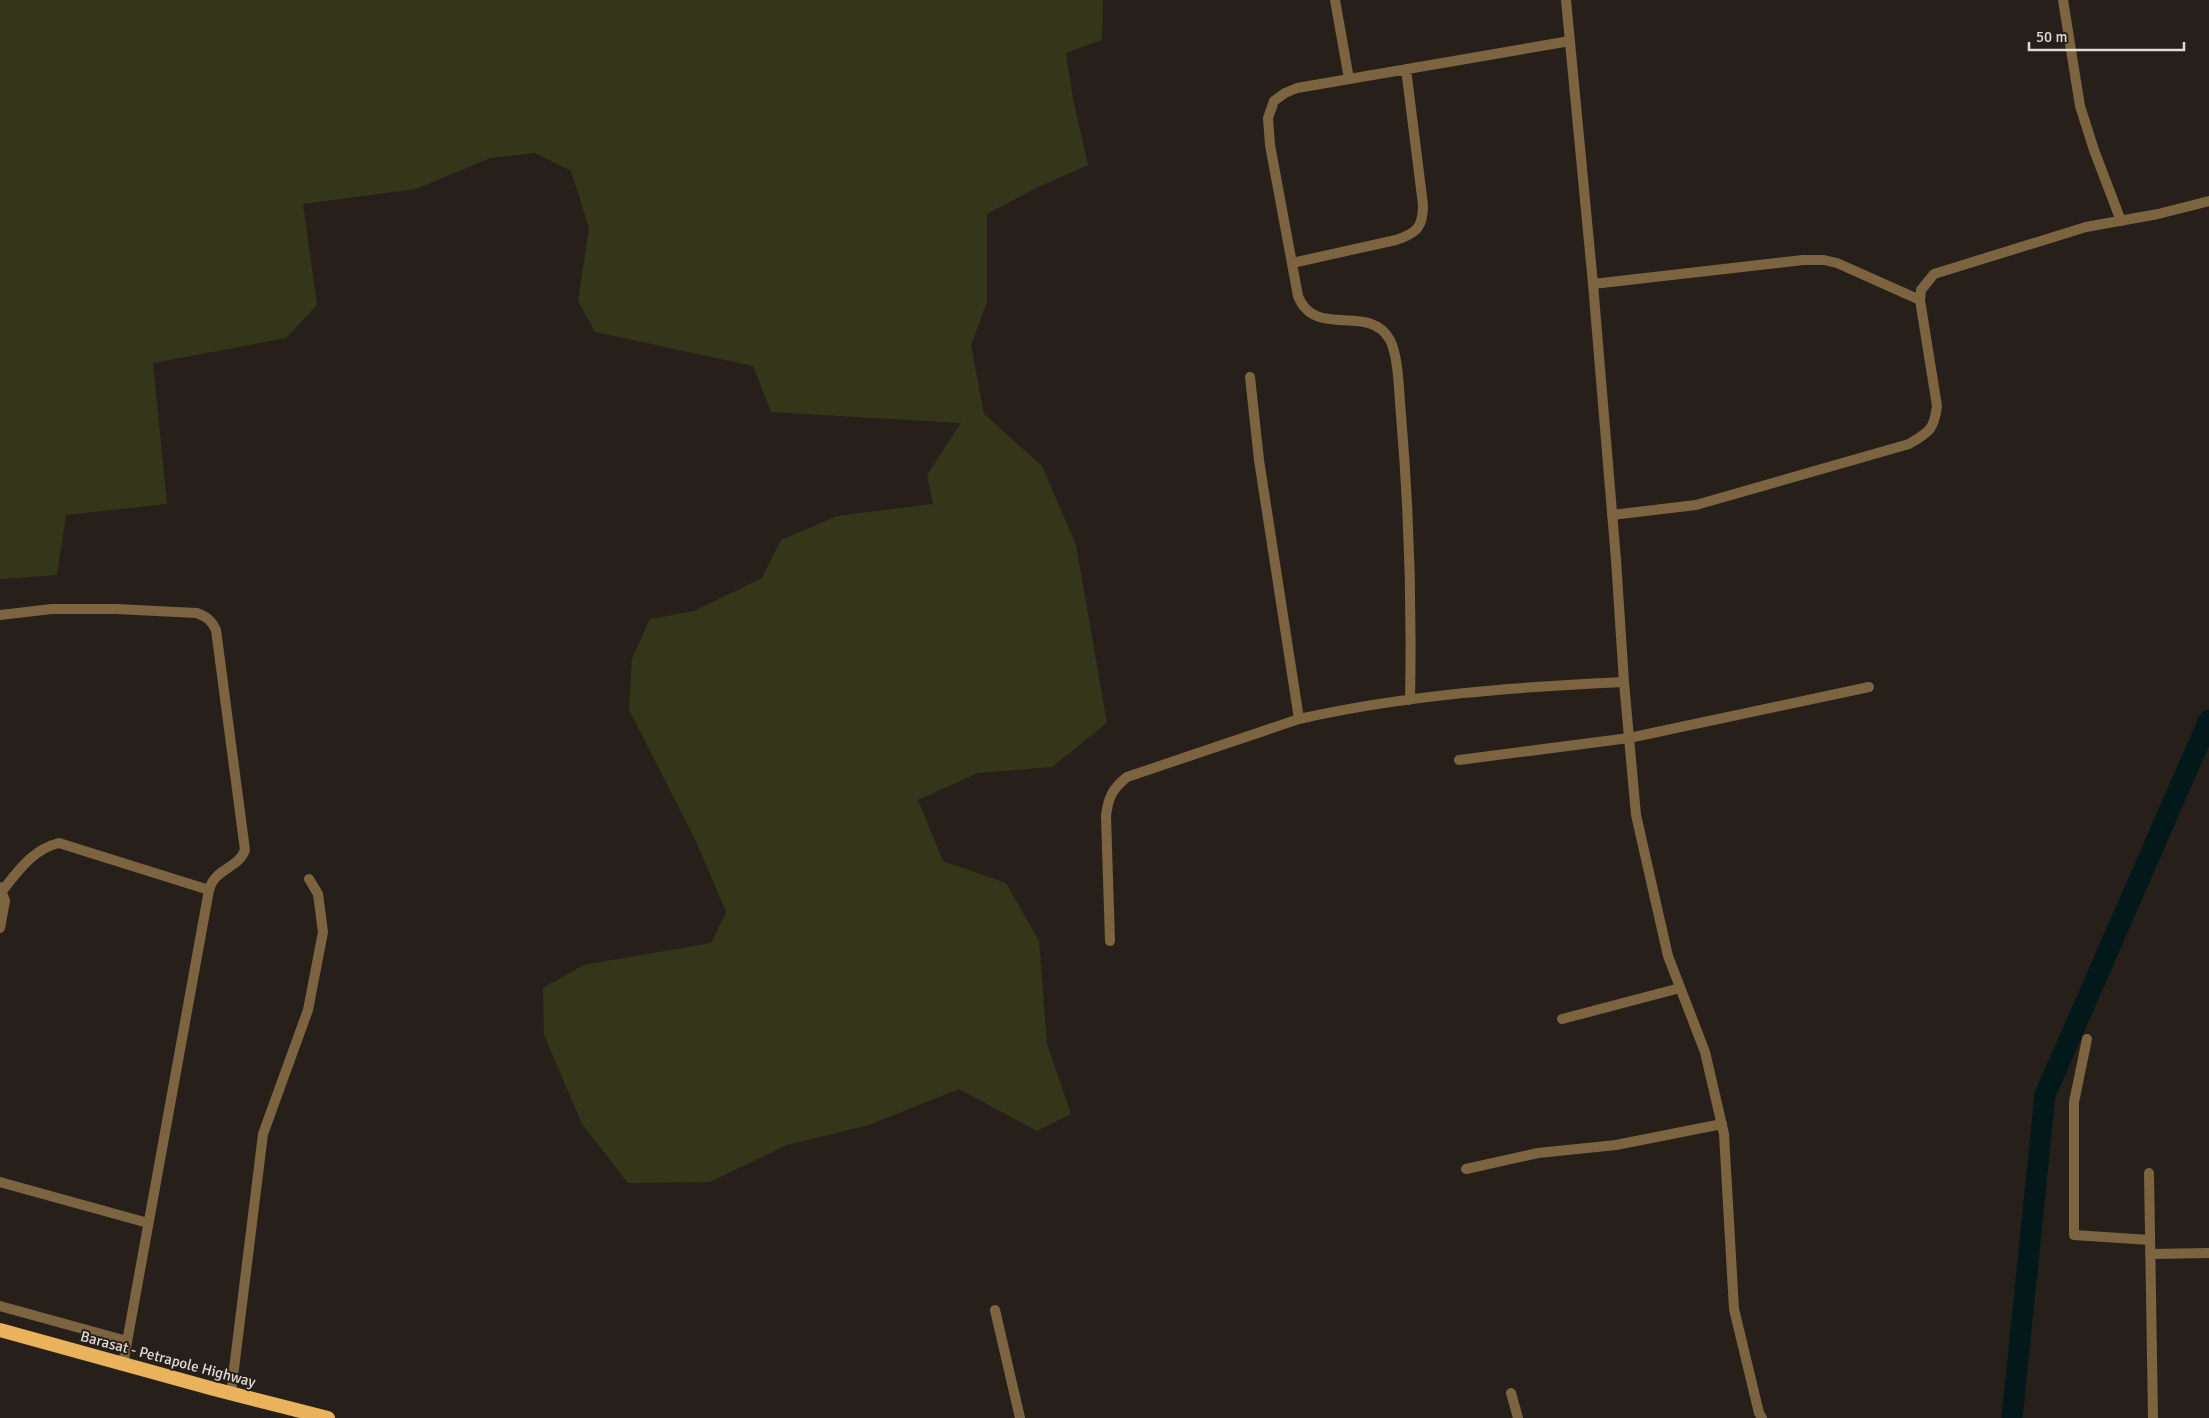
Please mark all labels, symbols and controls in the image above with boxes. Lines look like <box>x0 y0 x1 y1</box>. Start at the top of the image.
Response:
scale bar <box>2029 20 2184 52</box>
text: 50 m <box>2036 28 2067 46</box>
street label: Barasat - Petrapole Highway <box>78 1327 258 1391</box>

